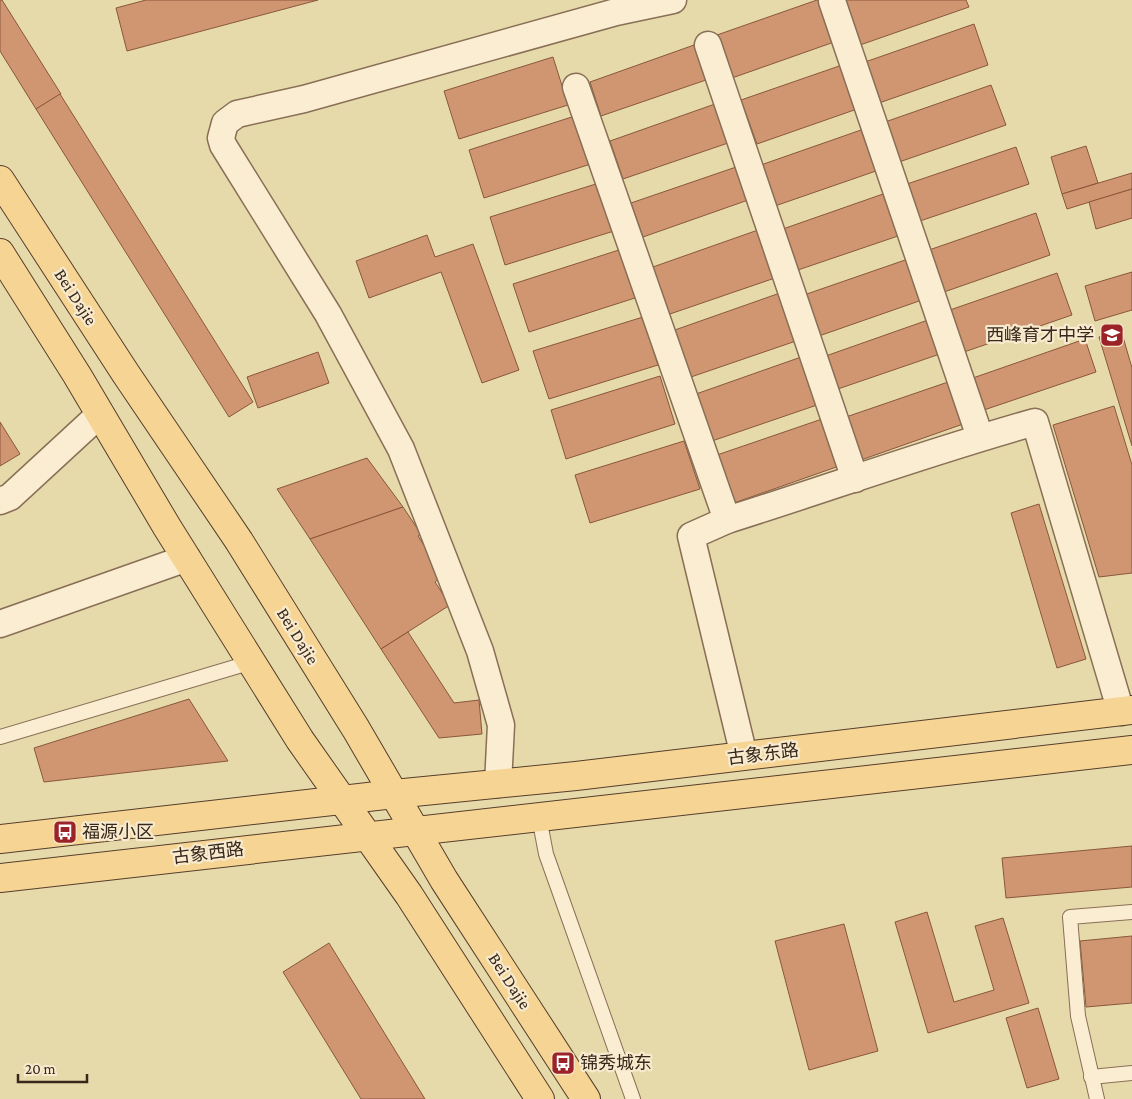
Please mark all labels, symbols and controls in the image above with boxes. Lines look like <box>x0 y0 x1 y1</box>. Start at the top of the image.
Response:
street label: Bei Dajie <box>50 265 102 330</box>
school or university icon: 西峰育才中学 <box>1099 322 1125 348</box>
place label: 西峰育才中学 <box>986 325 1094 345</box>
street label: Bei Dajie <box>272 604 323 669</box>
street label: 古象东路 <box>726 740 800 768</box>
bus stop icon: 福源小区 <box>52 819 78 845</box>
place label: 福源小区 <box>82 822 154 842</box>
street label: 古象西路 <box>171 839 245 867</box>
street label: Bei Dajie <box>484 949 536 1014</box>
bus stop icon: 锦秀城东 <box>550 1050 576 1076</box>
scale bar <box>18 1052 86 1084</box>
place label: 锦秀城东 <box>580 1053 652 1073</box>
text: 20 m <box>25 1061 56 1077</box>

